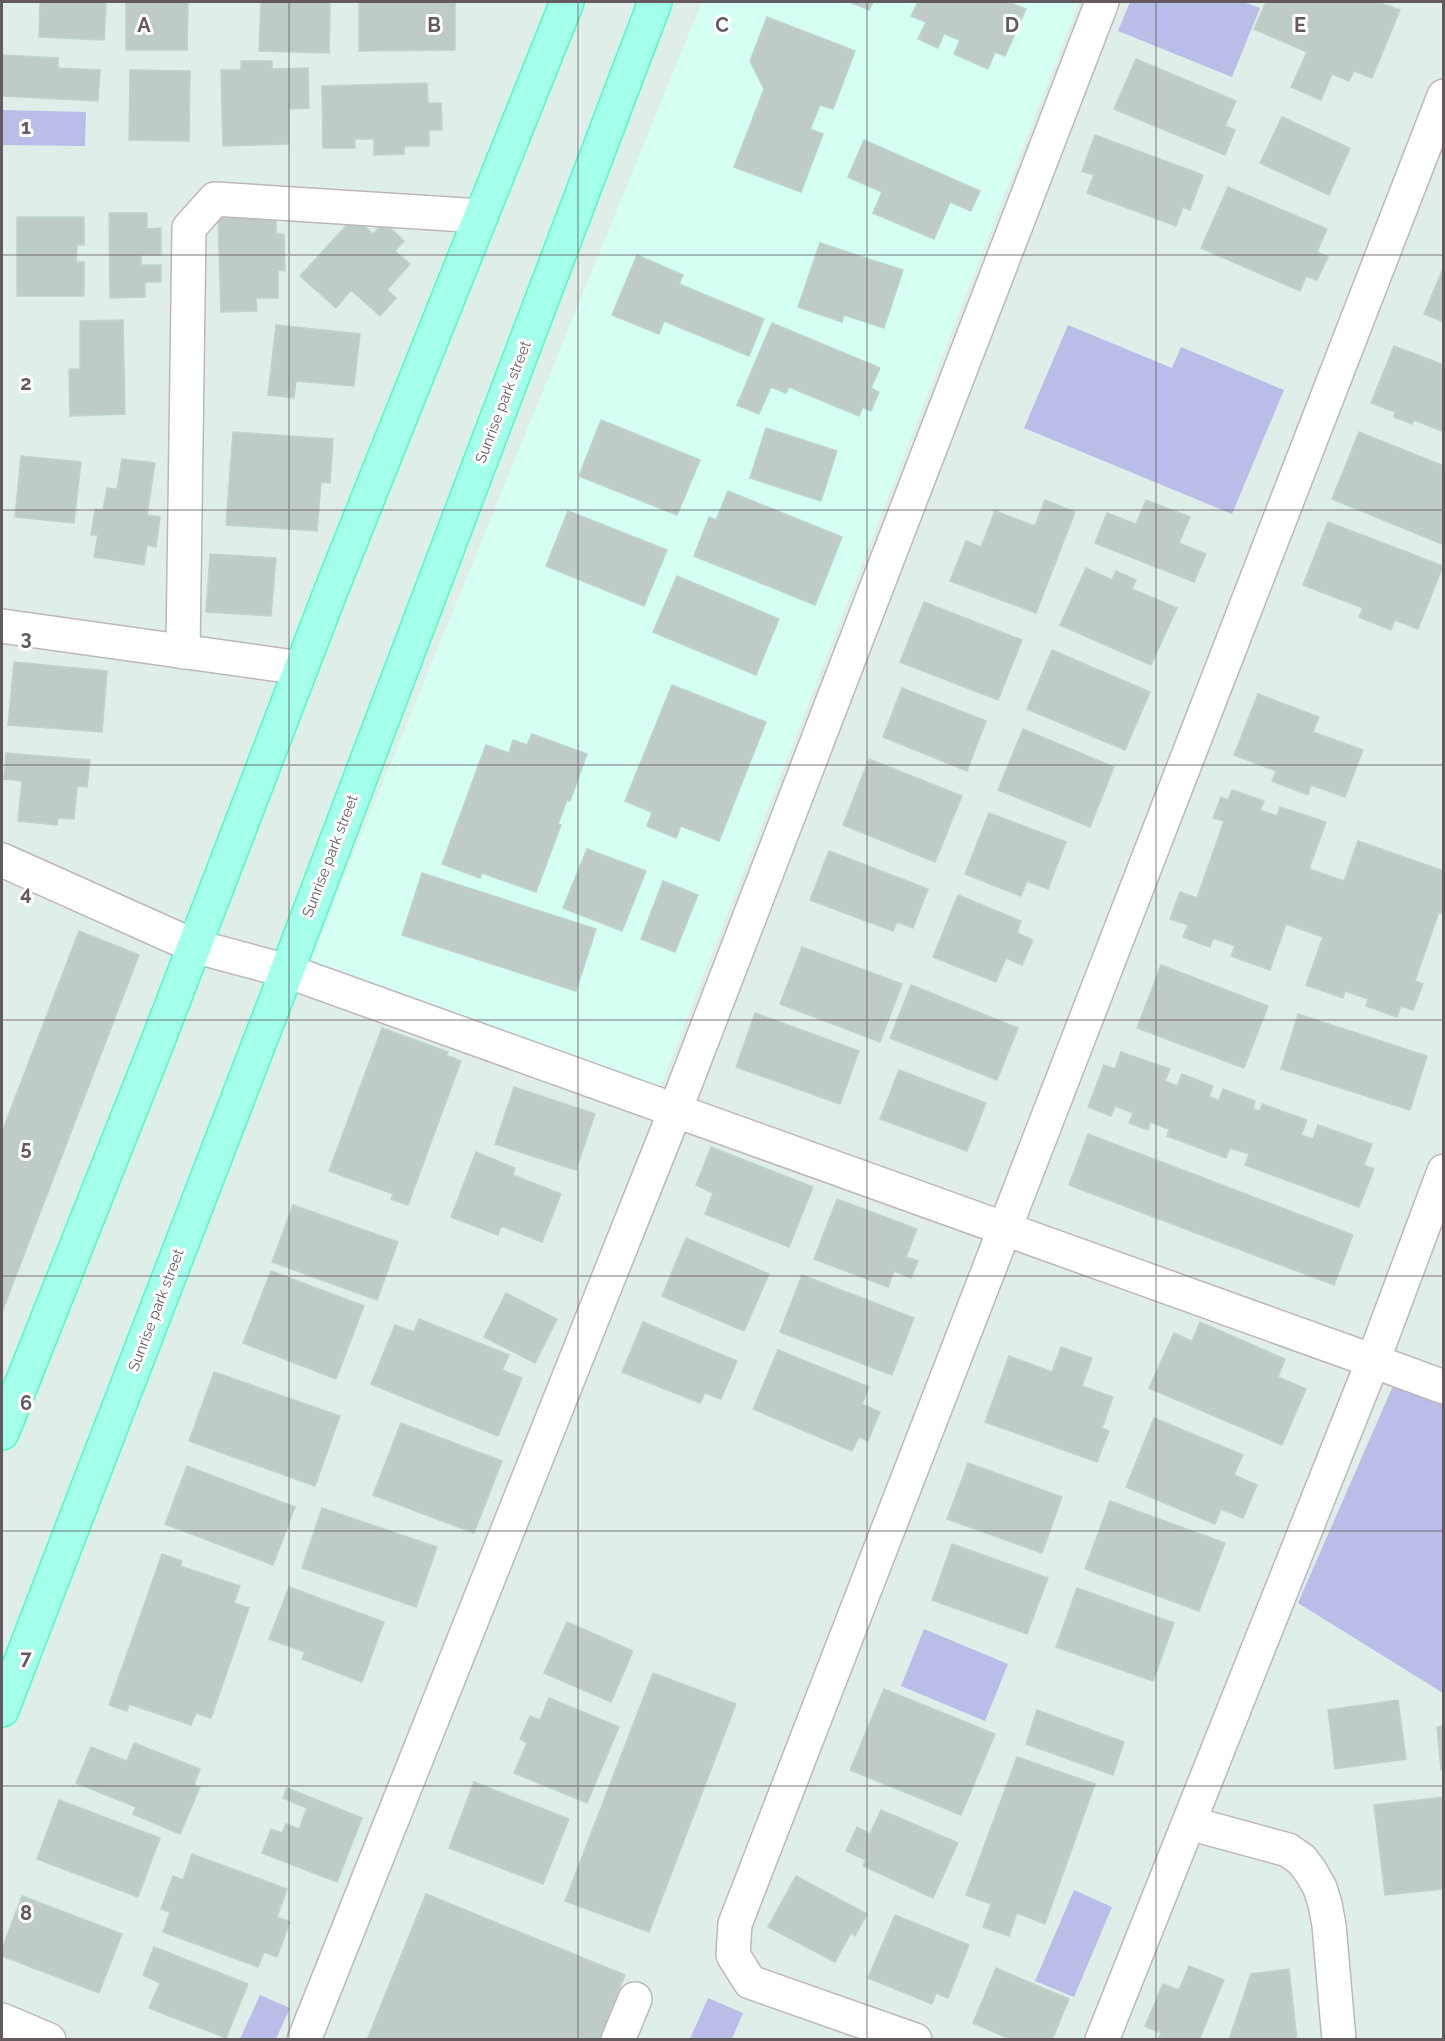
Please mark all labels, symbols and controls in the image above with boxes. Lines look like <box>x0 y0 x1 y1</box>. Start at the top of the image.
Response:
text: A <box>137 13 151 37</box>
text: B <box>427 13 441 37</box>
text: C <box>715 13 729 37</box>
text: D <box>1005 13 1019 37</box>
text: E <box>1294 13 1306 37</box>
text: 1 <box>21 115 31 139</box>
street label: Sunrise park street <box>471 338 535 466</box>
text: 2 <box>20 371 32 395</box>
text: 3 <box>20 626 32 650</box>
street label: Sunrise park street <box>298 792 362 920</box>
text: 4 <box>20 881 32 905</box>
text: 5 <box>20 1136 32 1160</box>
street label: Sunrise park street <box>124 1246 188 1374</box>
text: 6 <box>20 1391 32 1415</box>
text: 7 <box>20 1646 32 1670</box>
text: 8 <box>20 1901 32 1925</box>

